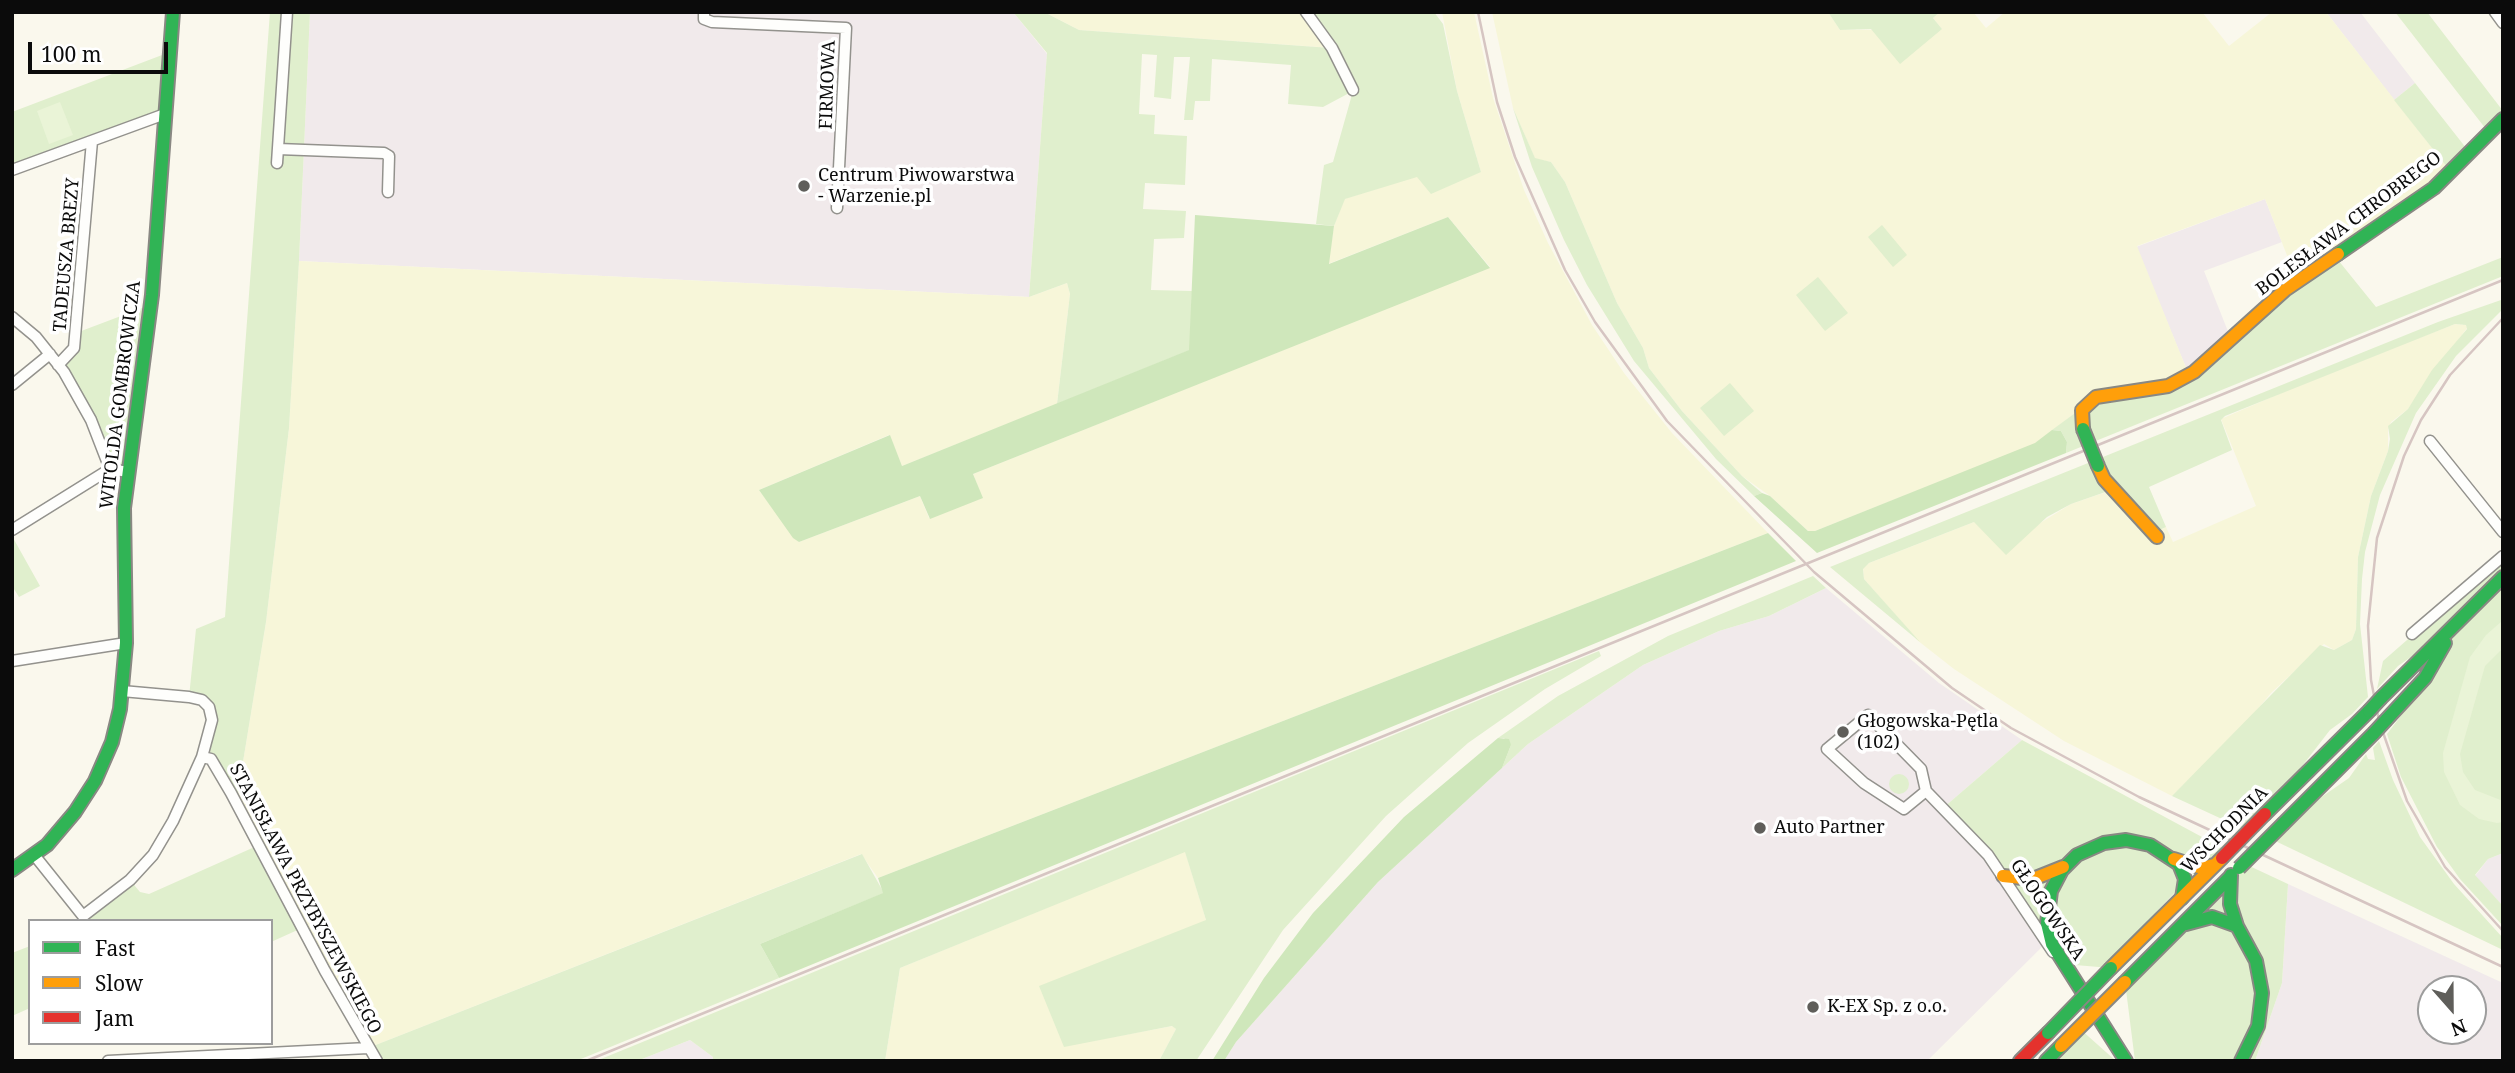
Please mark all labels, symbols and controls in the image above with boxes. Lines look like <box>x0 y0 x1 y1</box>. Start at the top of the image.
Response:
scale bar <box>32 28 172 72</box>
text: 100 m <box>41 40 102 68</box>
street label: FIRMOWA <box>816 40 840 130</box>
street label: BOLESŁAWA CHROBREGO <box>2252 147 2446 301</box>
place label: Centrum Piwowarstwa - Warzenie.pl <box>818 165 1015 208</box>
street label: TADEUSZA BREZY <box>50 177 84 333</box>
marker: Centrum Piwowarstwa - Warzenie.pl <box>796 178 812 194</box>
street label: WITOLDA GOMBROWICZA <box>96 280 146 510</box>
place label: Głogowska-Pętla (102) <box>1857 711 1999 754</box>
marker: Głogowska-Pętla (102) <box>1835 724 1851 740</box>
street label: STANISŁAWA PRZYBYSZEWSKIEGO <box>224 760 386 1038</box>
street label: WSCHODNIA <box>2177 782 2273 878</box>
place label: Auto Partner <box>1774 817 1885 839</box>
marker: Auto Partner <box>1752 820 1768 836</box>
street label: GŁOGOWSKA <box>2005 855 2089 965</box>
legend <box>28 919 273 1045</box>
text: Fast <box>95 934 135 962</box>
text: Slow <box>95 969 143 997</box>
north arrow <box>2417 975 2487 1045</box>
place label: K-EX Sp. z o.o. <box>1827 996 1947 1018</box>
marker: K-EX Sp. z o.o. <box>1805 999 1821 1015</box>
text: Jam <box>95 1004 134 1032</box>
text: N <box>2447 1013 2470 1043</box>

